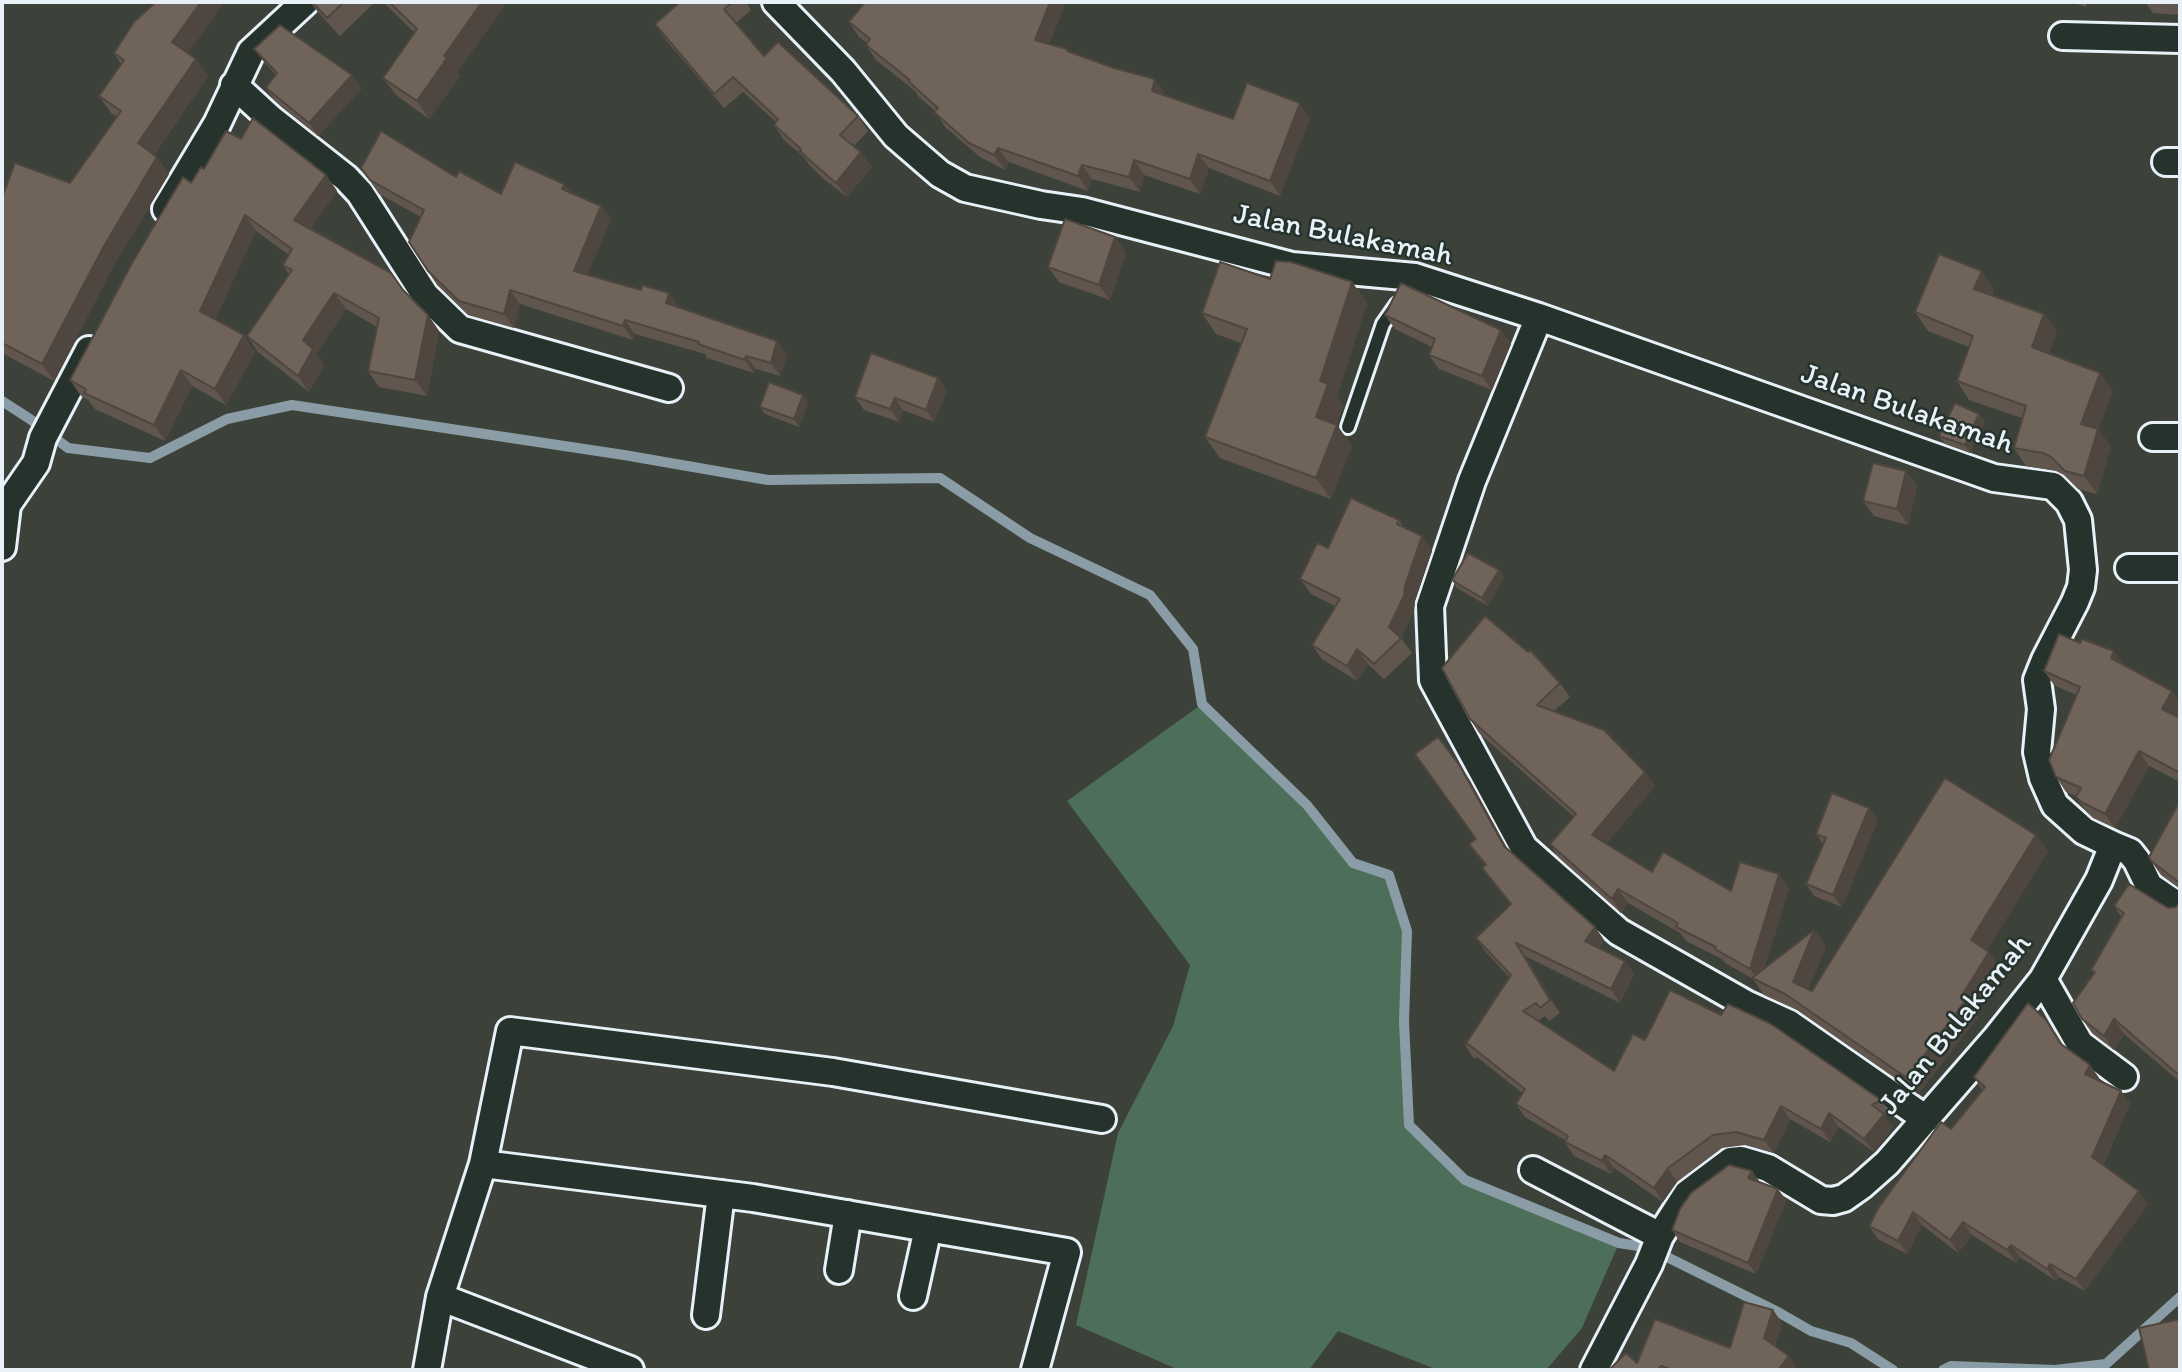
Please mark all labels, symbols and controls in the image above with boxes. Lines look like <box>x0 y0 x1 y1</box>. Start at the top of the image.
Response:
street label: Jalan Bulakamah <box>1230 197 1456 275</box>
street label: Jalan Bulakamah <box>1796 357 2018 463</box>
street label: Jalan Bulakamah <box>1872 927 2040 1123</box>

